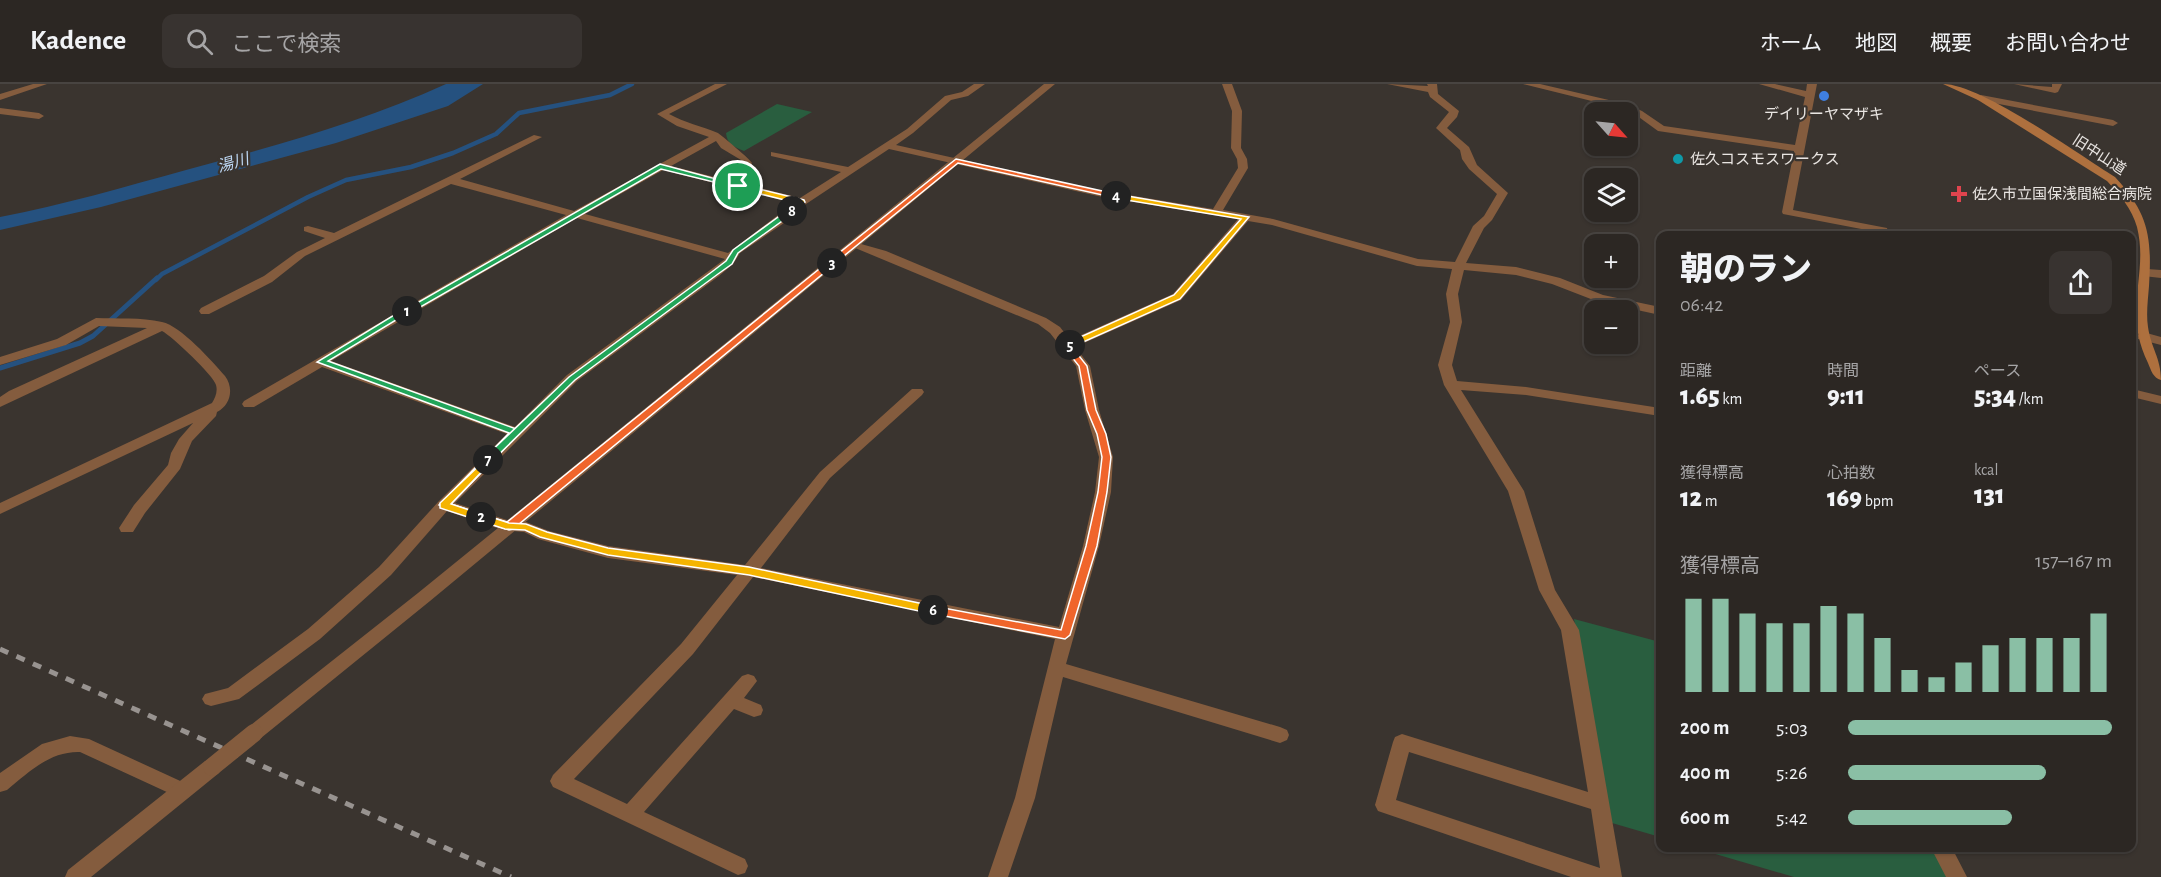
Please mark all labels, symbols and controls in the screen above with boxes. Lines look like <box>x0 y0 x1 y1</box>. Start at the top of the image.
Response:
search box <box>162 14 582 68</box>
icon: search <box>183 25 216 58</box>
text: Kadence <box>30 27 126 55</box>
text: ここで検索 <box>231 33 341 55</box>
text: ホーム <box>1760 33 1822 54</box>
text: 地図 <box>1855 33 1897 54</box>
text: 概要 <box>1930 33 1972 54</box>
text: お問い合わせ <box>2005 33 2131 54</box>
marker: デイリーヤマザキ <box>1817 89 1831 103</box>
north arrow <box>1584 102 1638 156</box>
map controls <box>1584 102 1638 354</box>
place label: デイリーヤマザキ <box>1764 106 1884 122</box>
street label: 旧中山道 <box>2070 132 2129 178</box>
water label: 湯川 <box>215 149 253 175</box>
place label: 佐久コスモスワークス <box>1690 151 1840 167</box>
marker: 佐久コスモスワークス <box>1671 152 1685 166</box>
pin <box>712 160 763 211</box>
button: layers <box>1584 168 1638 222</box>
icon: arrive <box>721 169 754 202</box>
pin: 4 <box>1101 181 1131 211</box>
marker: 佐久市立国保浅間総合病院 <box>1950 185 1968 203</box>
place label: 佐久市立国保浅間総合病院 <box>1972 185 2152 202</box>
text: 4 <box>1112 188 1120 204</box>
pin: 8 <box>777 196 807 226</box>
text: 8 <box>788 203 796 219</box>
button: + <box>1584 234 1638 288</box>
pin: 3 <box>817 248 847 278</box>
button: share <box>2049 251 2112 314</box>
text: 朝のラン <box>1680 254 1812 287</box>
text: 3 <box>829 255 835 271</box>
text: 06:42 <box>1680 295 1723 315</box>
pin: 1 <box>392 296 422 326</box>
button: − <box>1584 300 1638 354</box>
text: 1 <box>404 303 410 319</box>
pin: 5 <box>1055 330 1085 360</box>
text: 5 <box>1067 337 1073 353</box>
text: 距離 <box>1680 363 1712 379</box>
text: 時間 <box>1827 363 1859 379</box>
text: ペース <box>1974 363 2021 379</box>
text: 1.65 <box>1680 383 1720 409</box>
text: 9:11 <box>1827 383 1865 409</box>
text: 5:34 <box>1974 383 2016 409</box>
text: km <box>1720 391 1742 407</box>
text: /km <box>2016 391 2043 407</box>
pin: 7 <box>473 445 503 475</box>
text: 7 <box>485 452 491 468</box>
text: kcal <box>1974 462 1998 478</box>
text: 獲得標高 <box>1680 465 1744 481</box>
text: 心拍数 <box>1827 465 1875 481</box>
text: 131 <box>1974 482 2005 508</box>
text: 12 <box>1680 485 1702 511</box>
text: 169 <box>1827 485 1862 511</box>
text: m <box>1702 493 1717 509</box>
text: bpm <box>1862 493 1894 509</box>
pin: 2 <box>466 502 496 532</box>
text: 2 <box>477 509 485 525</box>
text: 157–167 m <box>2035 551 2112 571</box>
text: 獲得標高 <box>1680 556 1760 576</box>
pin: 6 <box>918 595 948 625</box>
text: 6 <box>929 602 937 618</box>
text: 200 m <box>1680 718 1729 738</box>
text: 5:03 <box>1776 718 1808 738</box>
text: 400 m <box>1680 763 1730 783</box>
text: 5:26 <box>1776 763 1807 783</box>
text: 600 m <box>1680 808 1730 828</box>
text: 5:42 <box>1776 808 1808 828</box>

